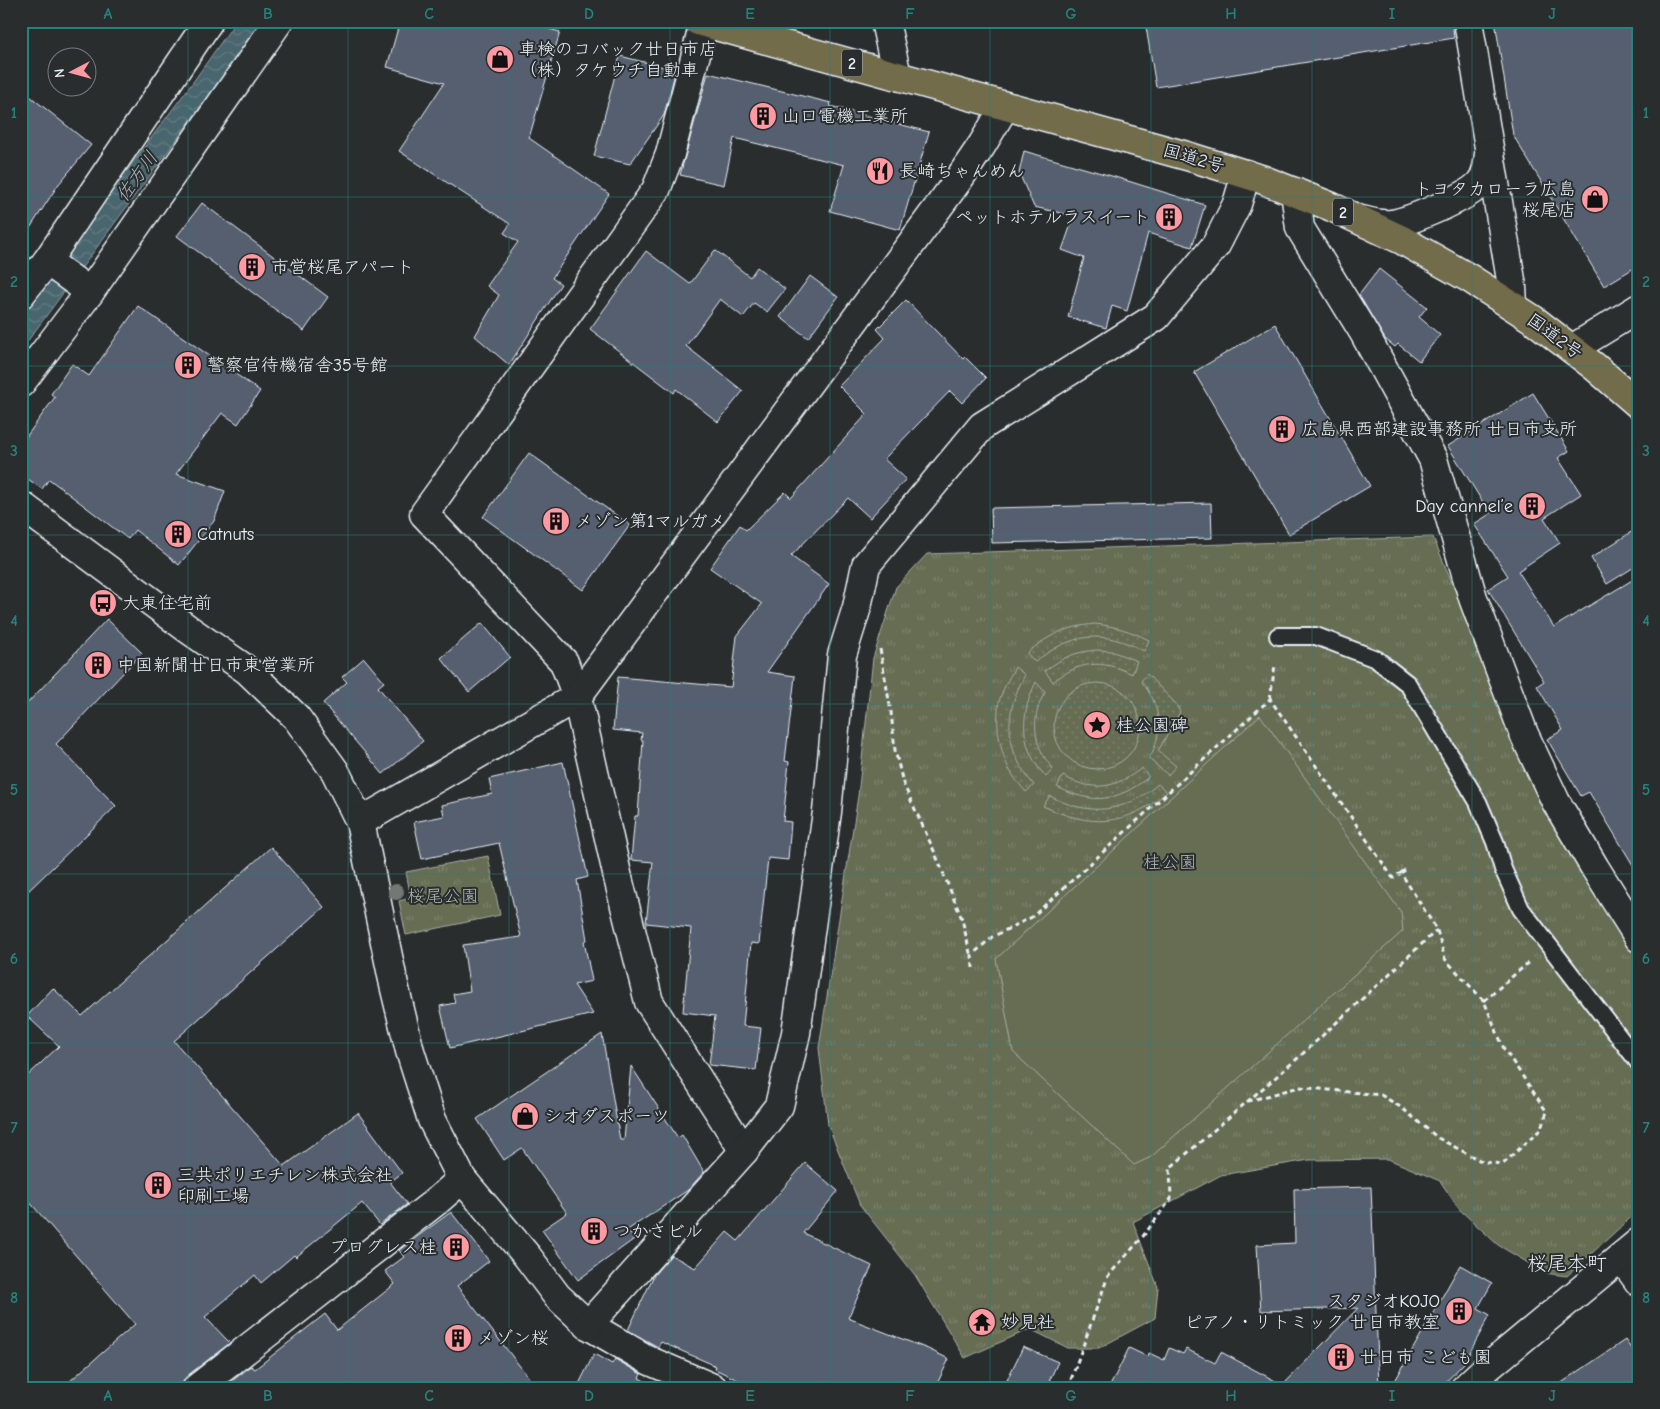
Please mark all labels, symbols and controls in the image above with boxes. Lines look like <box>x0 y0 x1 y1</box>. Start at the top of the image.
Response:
text: A <box>104 5 113 23</box>
text: B <box>263 5 273 23</box>
text: C <box>424 5 434 23</box>
text: D <box>584 5 594 23</box>
text: E <box>745 5 755 23</box>
text: F <box>905 5 915 23</box>
text: G <box>1065 5 1077 23</box>
text: H <box>1225 5 1237 23</box>
text: I <box>1389 5 1395 23</box>
text: J <box>1548 5 1556 23</box>
place label: 車検のコバック廿日市店 （株）タケウチ自動車 <box>519 39 717 81</box>
shop icon: 車検のコバック廿日市店 （株）タケウチ自動車 <box>485 44 515 74</box>
north arrow <box>48 48 98 98</box>
road number: 2 <box>842 49 862 76</box>
text: N <box>51 68 68 79</box>
building icon: 山口電機工業所 <box>748 101 778 131</box>
text: 1 <box>11 104 17 122</box>
text: 1 <box>1643 104 1649 122</box>
place label: 山口電機工業所 <box>782 106 908 127</box>
street label: 国道2号 <box>1160 140 1227 177</box>
water label: 佐方川 <box>111 147 162 206</box>
restaurant icon: 長崎ちゃんめん <box>865 156 895 186</box>
place label: 長崎ちゃんめん <box>899 161 1025 182</box>
place label: トヨタカローラ広島 桜尾店 <box>1414 179 1576 221</box>
shop icon: トヨタカローラ広島 桜尾店 <box>1580 184 1610 214</box>
road number: 2 <box>1333 198 1353 226</box>
building icon: ペットホテルラスイート <box>1154 202 1184 232</box>
place label: ペットホテルラスイート <box>955 207 1150 228</box>
building icon: 市営桜尾アパート <box>237 252 267 282</box>
place label: 市営桜尾アパート <box>271 257 414 278</box>
text: 2 <box>10 273 18 291</box>
text: 2 <box>1642 273 1650 291</box>
street label: 国道2号 <box>1523 309 1587 364</box>
building icon: 警察官待機宿舎35号館 <box>173 350 203 380</box>
place label: 警察官待機宿舎35号館 <box>207 355 388 376</box>
building icon: 広島県西部建設事務所 廿日市支所 <box>1267 414 1297 444</box>
place label: 広島県西部建設事務所 廿日市支所 <box>1301 419 1577 440</box>
text: 3 <box>10 442 18 460</box>
text: 3 <box>1642 442 1650 460</box>
building icon: Day cannel’e <box>1517 491 1547 521</box>
place label: Day cannel’e <box>1415 496 1513 517</box>
building icon: メゾン第1マルガメ <box>541 506 571 536</box>
place label: メゾン第1マルガメ <box>575 511 726 532</box>
building icon: Catnuts <box>163 519 193 549</box>
place label: Catnuts <box>197 524 254 545</box>
bus stop icon: 大東住宅前 <box>88 588 118 618</box>
place label: 大東住宅前 <box>122 593 212 614</box>
text: 4 <box>10 612 18 630</box>
text: 4 <box>1642 612 1650 630</box>
building icon: 中国新聞廿日市東営業所 <box>83 650 113 680</box>
place label: 中国新聞廿日市東営業所 <box>117 655 315 676</box>
place icon: 桂公園碑 <box>1082 710 1112 740</box>
place label: 桂公園碑 <box>1116 715 1188 736</box>
text: 5 <box>10 781 18 799</box>
text: 5 <box>1642 781 1650 799</box>
park label: 桂公園 <box>1143 852 1197 873</box>
park label: 桜尾公園 <box>407 886 479 907</box>
text: 6 <box>10 950 18 968</box>
text: 6 <box>1642 950 1650 968</box>
shop icon: シオダスポーツ <box>510 1101 540 1131</box>
place label: シオダスポーツ <box>544 1106 670 1127</box>
text: 7 <box>10 1119 18 1137</box>
text: 7 <box>1642 1119 1650 1137</box>
place label: 三共ポリエチレン株式会社 印刷工場 <box>177 1165 393 1207</box>
building icon: 三共ポリエチレン株式会社 印刷工場 <box>143 1170 173 1200</box>
building icon: つかさビル <box>579 1216 609 1246</box>
place label: つかさビル <box>613 1221 703 1242</box>
building icon: プログレス桂 <box>441 1232 471 1262</box>
place label: プログレス桂 <box>329 1237 437 1258</box>
district label: 桜尾本町 <box>1527 1252 1607 1275</box>
text: 8 <box>10 1289 18 1307</box>
text: 8 <box>1642 1289 1650 1307</box>
place label: スタジオKOJO ピアノ・リトミック 廿日市教室 <box>1184 1291 1440 1333</box>
building icon: スタジオKOJO ピアノ・リトミック 廿日市教室 <box>1444 1296 1474 1326</box>
temple icon: 妙見社 <box>967 1307 997 1337</box>
place label: 妙見社 <box>1001 1312 1055 1333</box>
building icon: メゾン桜 <box>443 1323 473 1353</box>
place label: メゾン桜 <box>477 1328 549 1349</box>
building icon: 廿日市 こども園 <box>1326 1342 1356 1372</box>
place label: 廿日市 こども園 <box>1360 1347 1492 1368</box>
text: A <box>104 1387 113 1405</box>
text: B <box>263 1387 273 1405</box>
text: C <box>424 1387 434 1405</box>
text: D <box>584 1387 594 1405</box>
text: E <box>745 1387 755 1405</box>
text: F <box>905 1387 915 1405</box>
text: G <box>1065 1387 1077 1405</box>
text: H <box>1225 1387 1237 1405</box>
text: I <box>1389 1387 1395 1405</box>
text: J <box>1548 1387 1556 1405</box>

